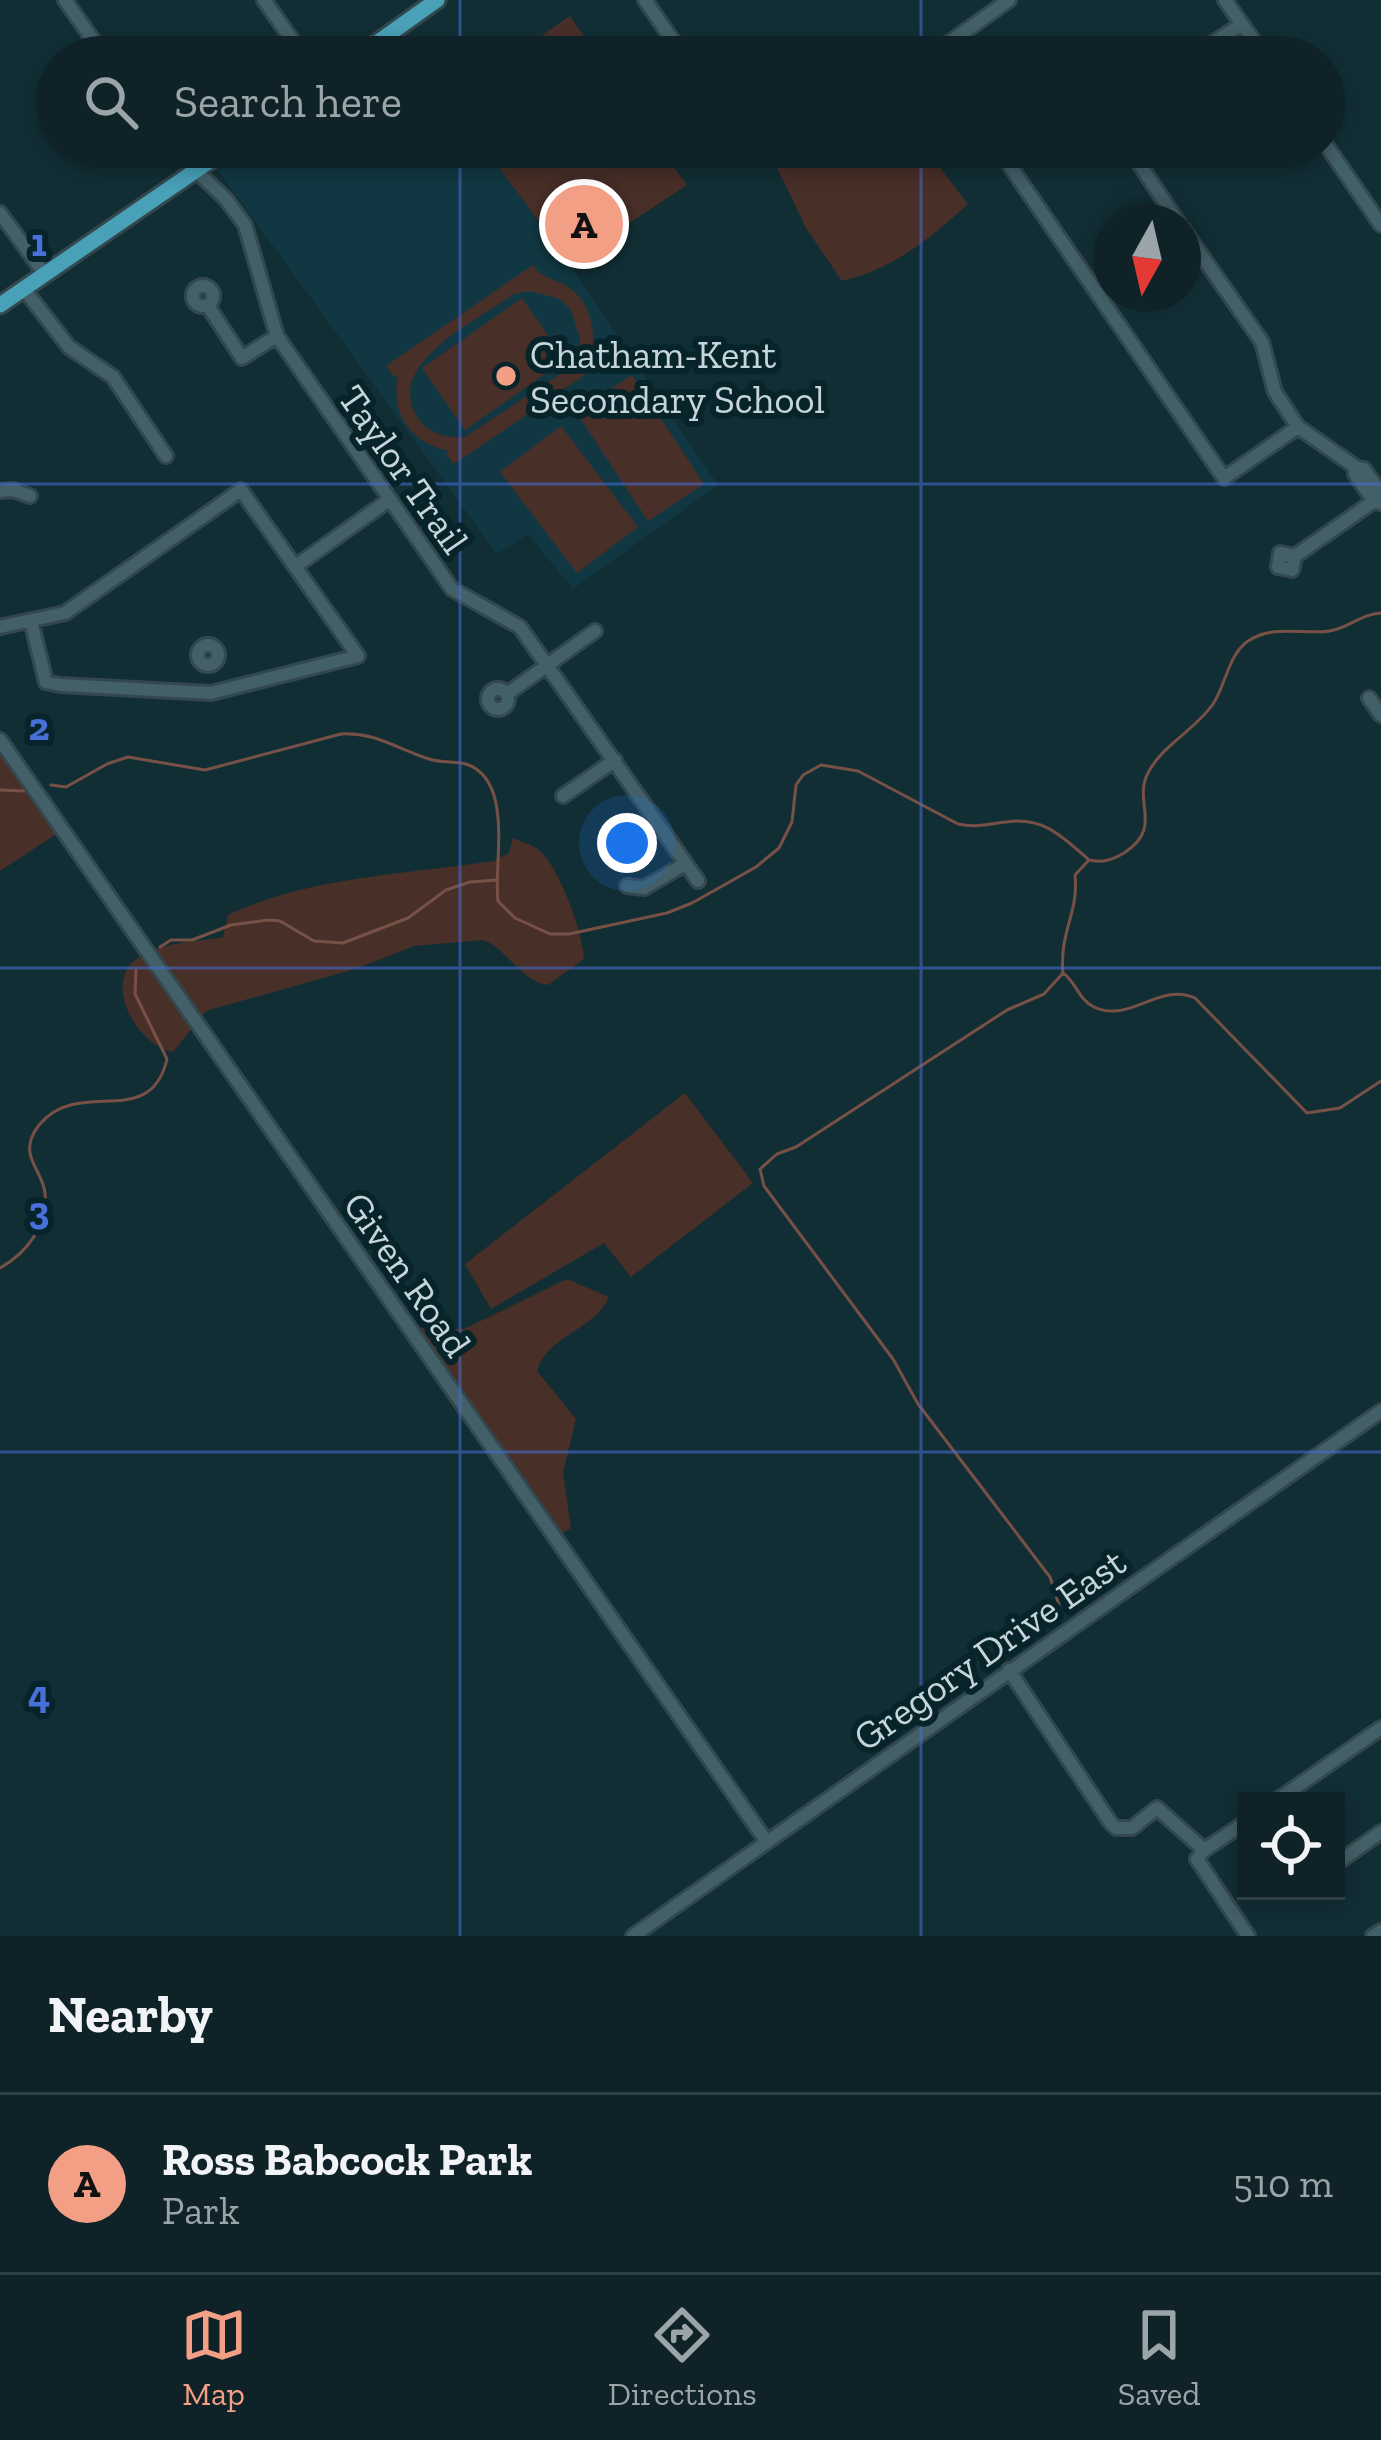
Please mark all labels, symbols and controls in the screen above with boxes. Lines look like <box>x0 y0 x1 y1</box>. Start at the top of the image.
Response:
search box <box>36 36 1345 168</box>
icon: search <box>78 69 144 135</box>
text: Search here <box>174 75 402 129</box>
pin: A <box>545 179 623 269</box>
north arrow <box>1093 204 1201 312</box>
text: 1 <box>31 219 47 266</box>
place label: Chatham-Kent Secondary School <box>530 331 825 423</box>
marker: Chatham-Kent Secondary School <box>493 363 519 389</box>
street label: Taylor Trail <box>328 376 479 563</box>
text: 2 <box>29 703 50 750</box>
your location <box>597 813 657 873</box>
street label: Given Road <box>334 1183 481 1366</box>
text: 3 <box>29 1187 49 1234</box>
street label: Gregory Drive East <box>844 1538 1135 1761</box>
text: 4 <box>28 1671 50 1718</box>
map controls <box>1237 1792 1345 1900</box>
button: locate <box>1237 1792 1345 1900</box>
text: Nearby <box>48 1984 213 2045</box>
text: Ross Babcock Park <box>162 2133 532 2187</box>
text: A <box>74 2160 100 2207</box>
text: 510 m <box>1233 2160 1333 2207</box>
text: Park <box>162 2187 239 2234</box>
tab: Map <box>181 2302 247 2413</box>
tab: Directions <box>608 2302 757 2413</box>
tab: Saved <box>1118 2302 1200 2413</box>

